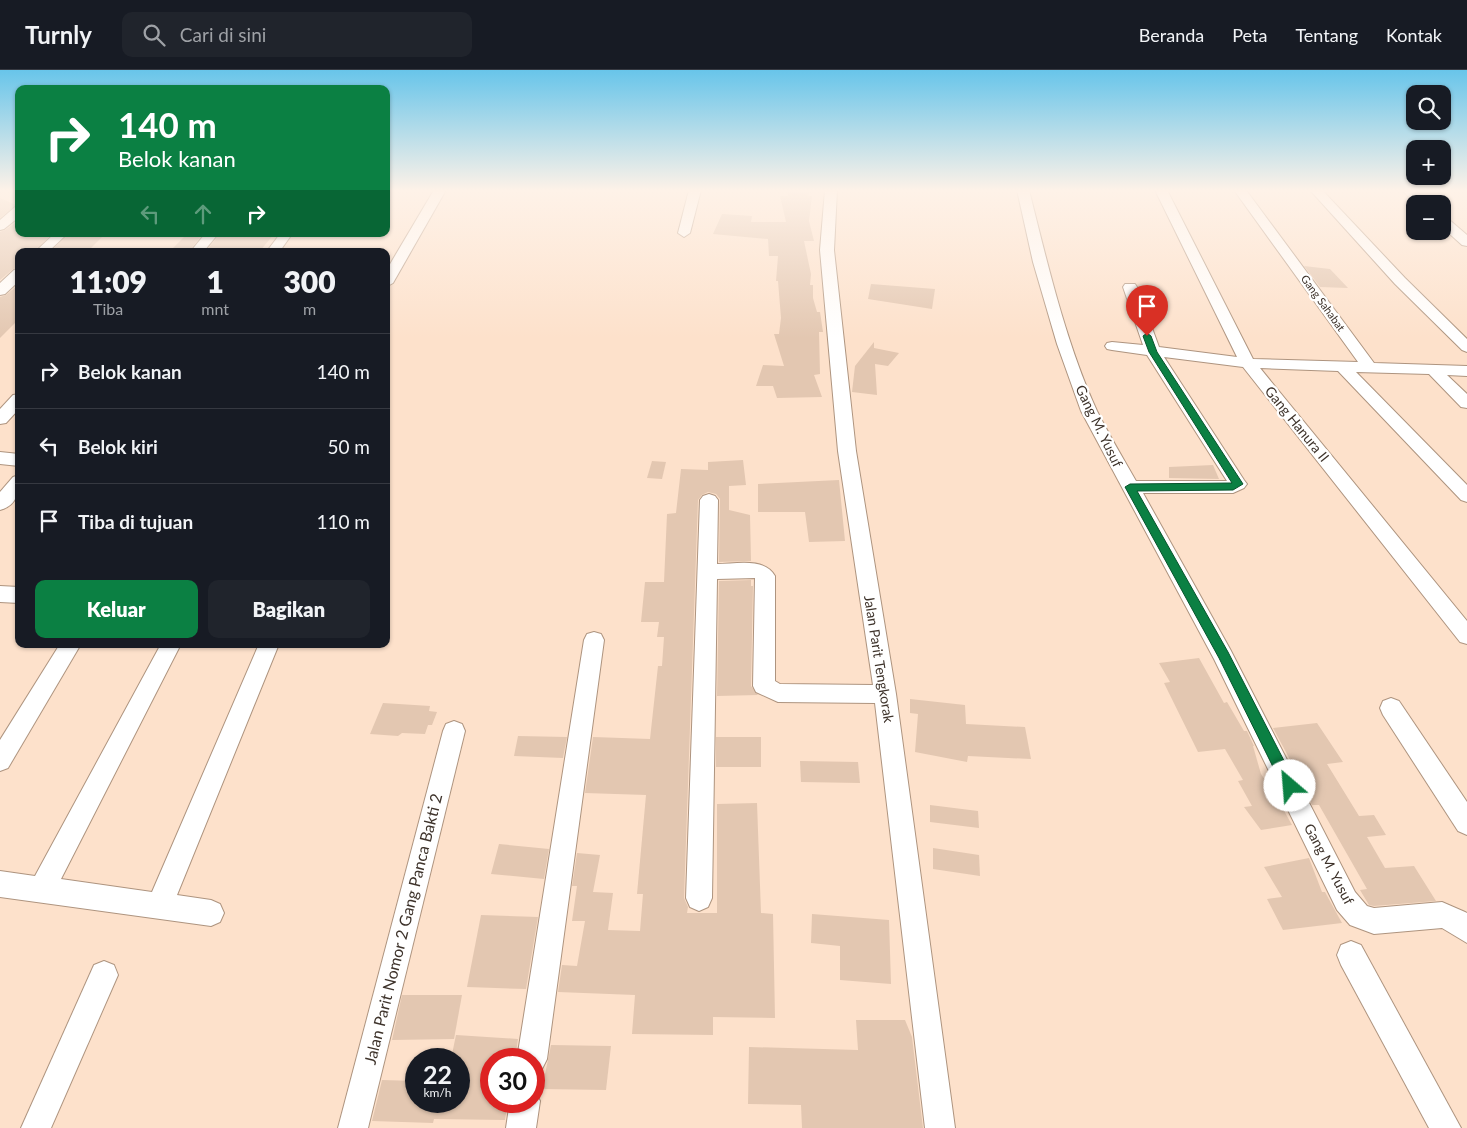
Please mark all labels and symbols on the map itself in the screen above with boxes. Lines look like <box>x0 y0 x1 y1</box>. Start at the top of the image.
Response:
street label: Gang Sahabat <box>1299 272 1348 334</box>
pin <box>1126 285 1168 336</box>
street label: Gang M. Yusuf <box>1072 382 1127 470</box>
street label: Gang Hanura II <box>1262 382 1333 465</box>
street label: Jalan Parit Tengkorak <box>861 594 898 725</box>
position arrow <box>1263 759 1315 811</box>
street label: Jalan Parit Nomor 2 Gang Panca Bakti 2 <box>360 791 445 1066</box>
street label: Gang M. Yusuf <box>1301 820 1358 907</box>
speed limit sign: 30 <box>480 1048 545 1113</box>

